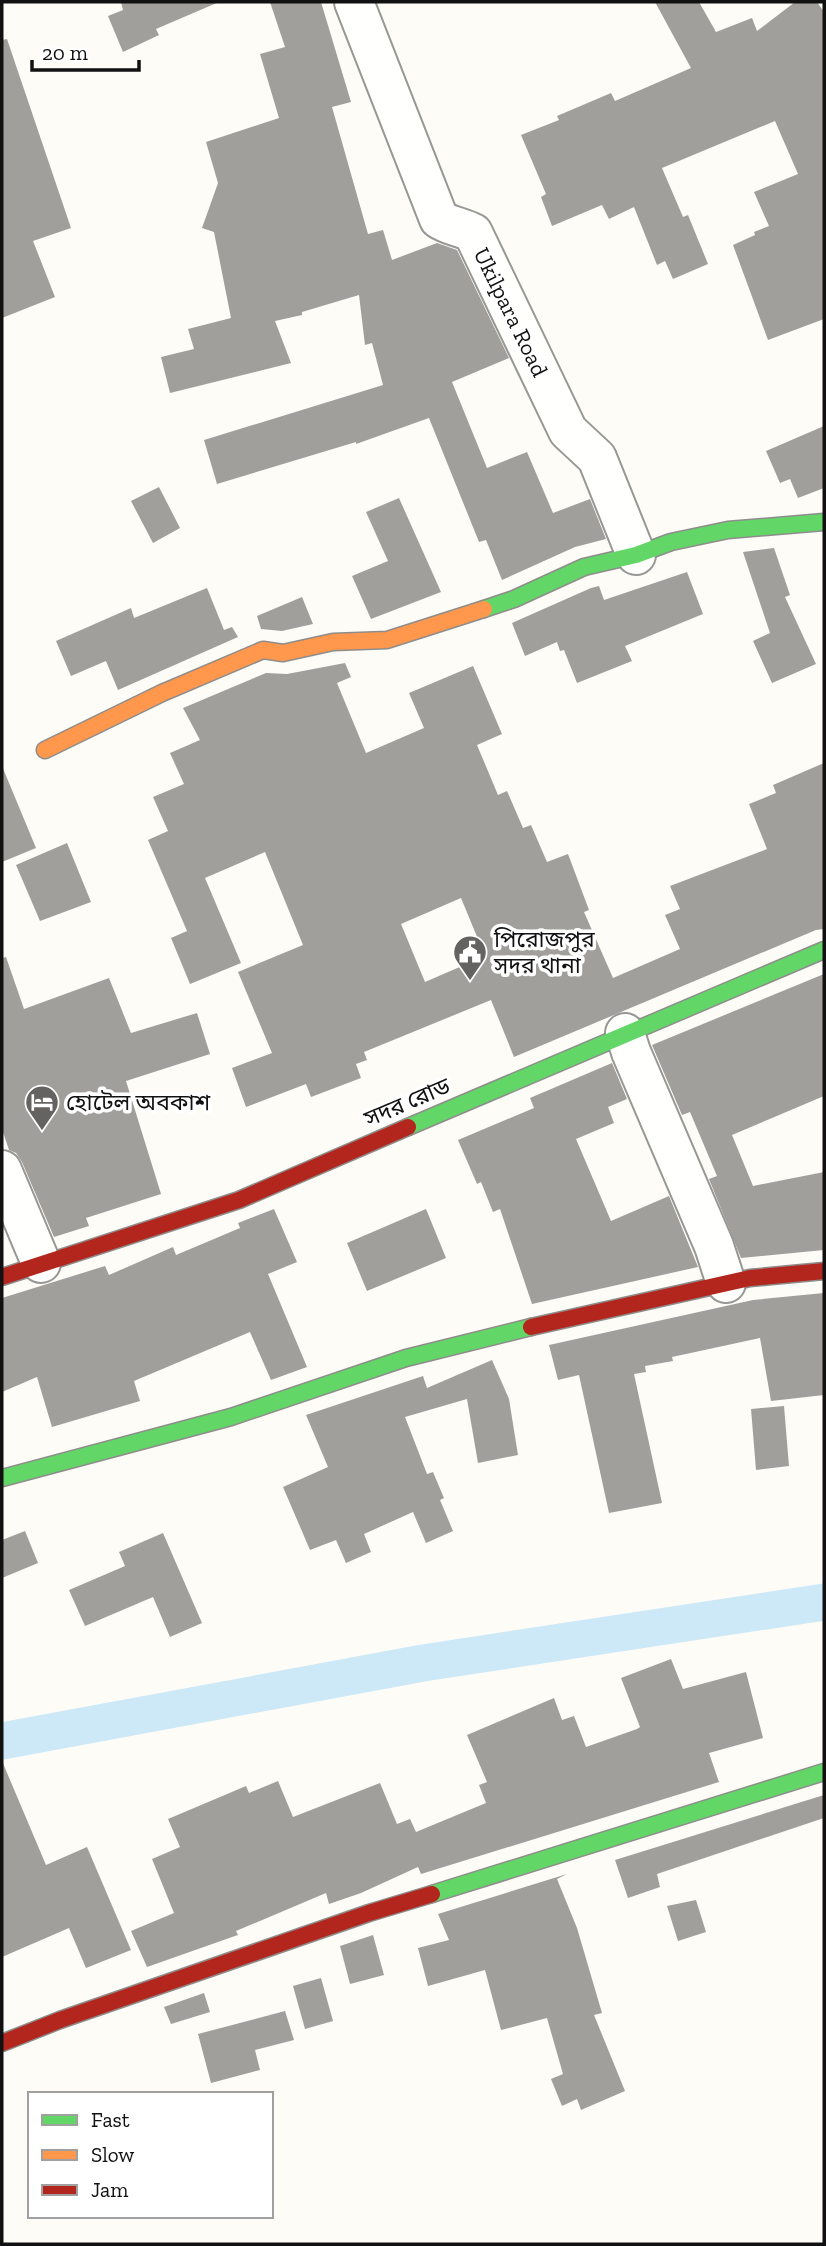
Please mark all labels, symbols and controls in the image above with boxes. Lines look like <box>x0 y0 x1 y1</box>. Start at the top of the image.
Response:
scale bar <box>32 28 138 72</box>
text: 20 m <box>42 40 88 65</box>
street label: Ukilpara Road <box>468 243 554 381</box>
place label: পিরোজপুর সদর থানা <box>493 925 595 979</box>
public building icon: পিরোজপুর সদর থানা <box>451 933 489 982</box>
street label: সদর রোড <box>359 1071 455 1133</box>
hotel icon: হোটেল অবকাশ <box>23 1083 61 1132</box>
place label: হোটেল অবকাশ <box>66 1088 211 1116</box>
legend <box>28 2092 273 2218</box>
text: Fast <box>91 2107 130 2132</box>
text: Slow <box>91 2142 134 2167</box>
text: Jam <box>91 2177 128 2202</box>

